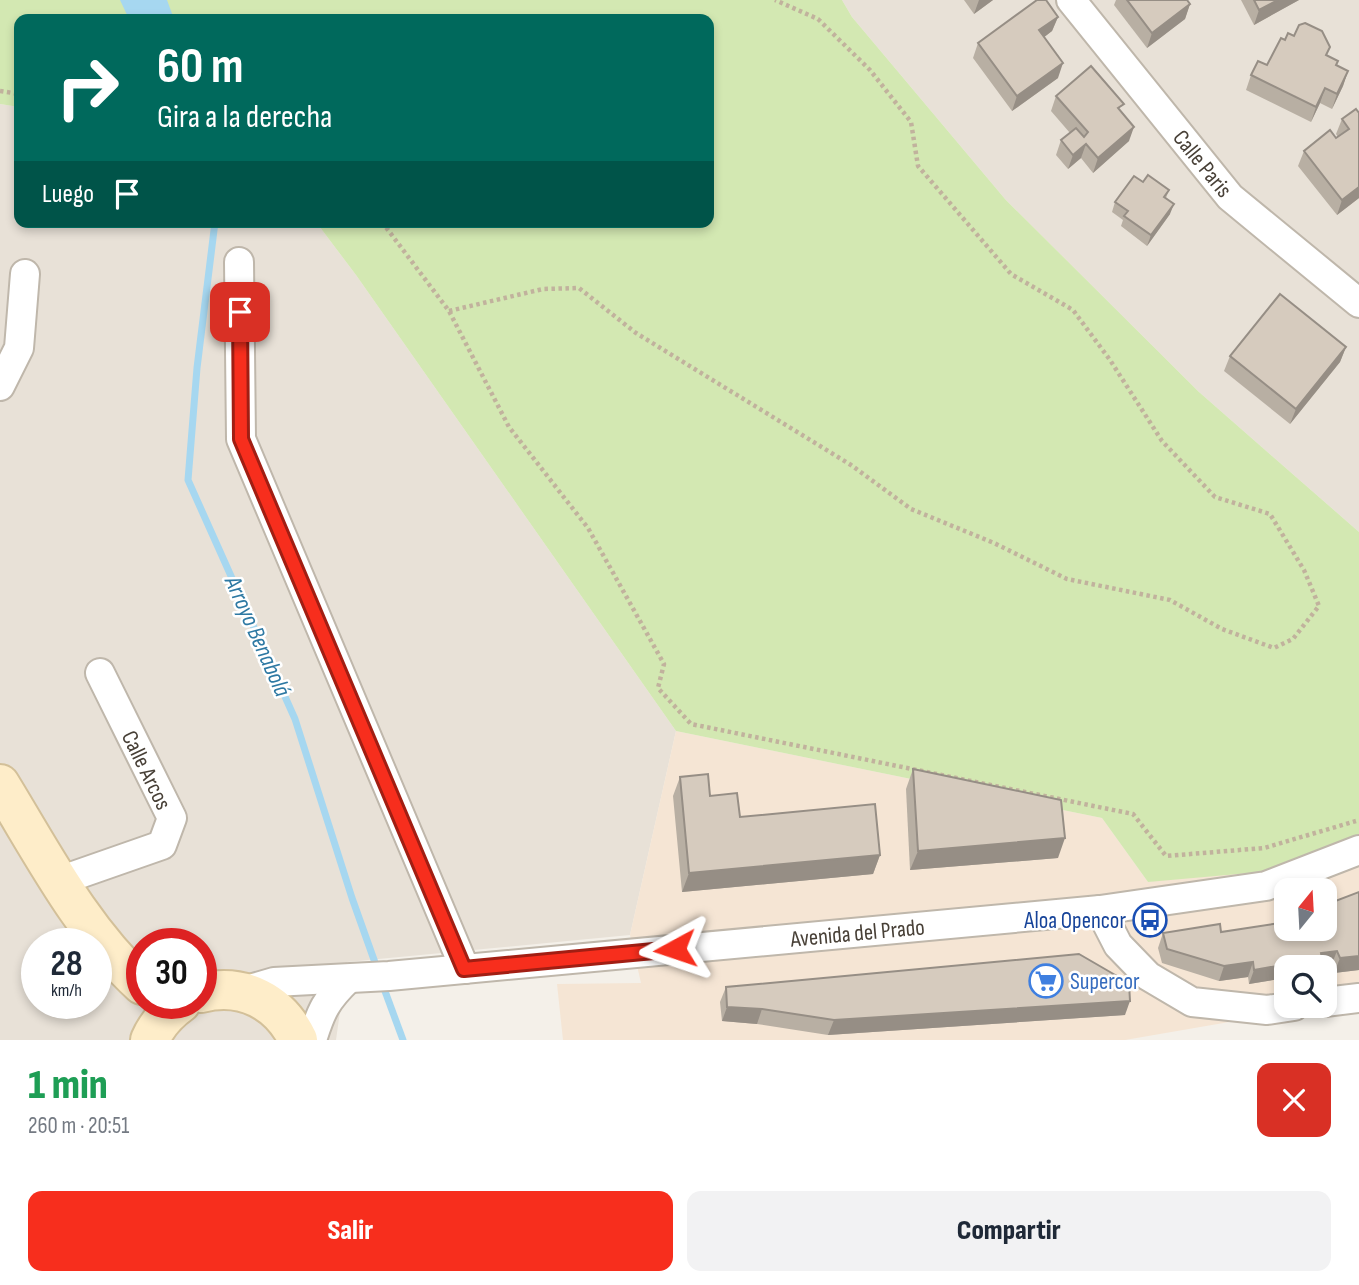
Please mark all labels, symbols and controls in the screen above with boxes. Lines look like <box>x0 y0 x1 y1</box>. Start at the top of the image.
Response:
text: 60 m <box>157 38 244 97</box>
icon: right <box>42 42 133 133</box>
text: Gira a la derecha <box>157 98 332 137</box>
street label: Calle Paris <box>1167 125 1238 203</box>
icon: arrive <box>108 175 146 213</box>
text: Luego <box>42 179 94 210</box>
pin <box>210 282 270 342</box>
icon: arrive <box>221 293 259 331</box>
water label: Arroyo Benabolá <box>218 571 297 701</box>
street label: Calle Arcos <box>115 726 177 815</box>
north arrow <box>1274 878 1337 942</box>
map controls <box>1274 878 1337 1018</box>
bus stop icon: Aloa Opencor <box>1131 901 1169 939</box>
place label: Aloa Opencor <box>1023 907 1126 935</box>
position arrow <box>638 912 712 986</box>
street label: Avenida del Prado <box>788 913 926 954</box>
speed limit sign: 30 <box>126 928 217 1019</box>
text: 28 <box>51 943 82 986</box>
button: search <box>1274 955 1337 1018</box>
supermarket icon: Supercor <box>1027 962 1065 1000</box>
place label: Supercor <box>1070 968 1140 996</box>
text: km/h <box>51 980 82 1001</box>
text: 1 min <box>28 1060 108 1111</box>
button: close <box>1257 1063 1331 1137</box>
text: 260 m · 20:51 <box>28 1112 129 1140</box>
button: Salir <box>28 1191 673 1271</box>
button: Compartir <box>687 1191 1331 1271</box>

